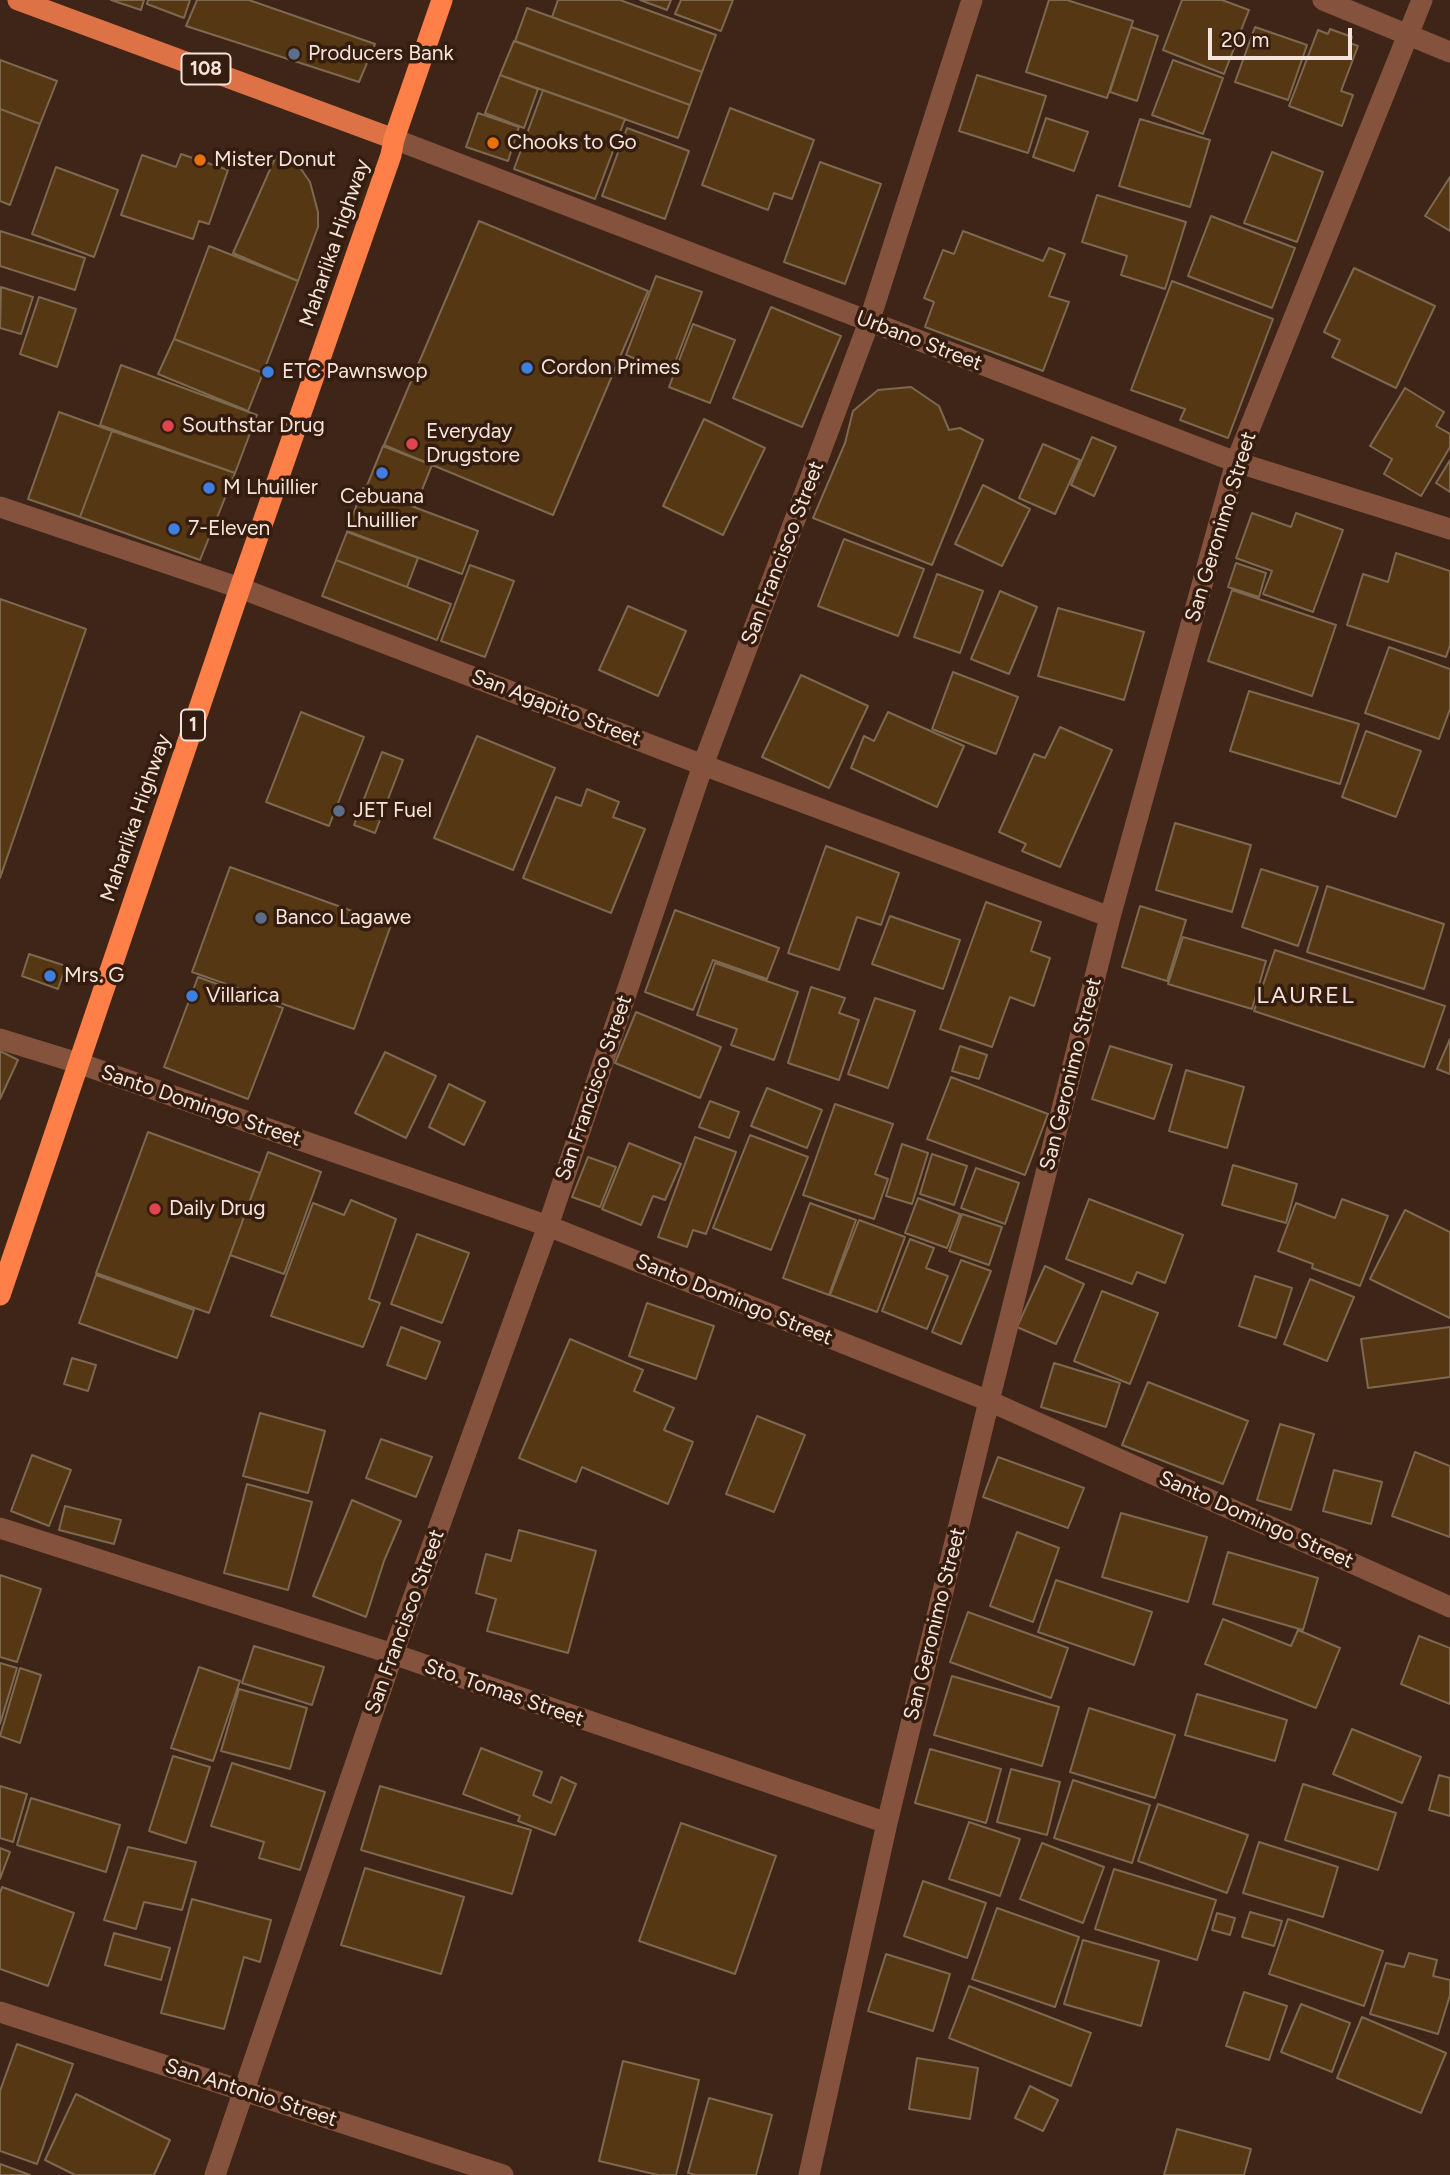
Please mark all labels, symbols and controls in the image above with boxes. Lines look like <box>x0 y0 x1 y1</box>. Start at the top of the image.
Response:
scale bar <box>1212 14 1356 58</box>
text: 20 m <box>1221 27 1269 52</box>
place label: Producers Bank <box>308 41 454 67</box>
marker: Producers Bank <box>286 46 302 62</box>
road number: 108 <box>182 54 230 85</box>
place label: Chooks to Go <box>507 130 637 156</box>
marker: Chooks to Go <box>485 135 501 151</box>
place label: Mister Donut <box>214 147 336 173</box>
marker: Mister Donut <box>192 152 208 168</box>
street label: Maharlika Highway <box>294 156 376 330</box>
street label: Urbano Street <box>852 305 986 377</box>
place label: Cordon Primes <box>541 355 680 381</box>
place label: ETC Pawnswop <box>282 359 428 385</box>
marker: Cordon Primes <box>519 360 535 376</box>
marker: ETC Pawnswop <box>260 364 276 380</box>
place label: Southstar Drug <box>182 413 325 439</box>
marker: Southstar Drug <box>160 418 176 434</box>
place label: Everyday Drugstore <box>426 419 520 469</box>
street label: San Geronimo Street <box>1180 429 1262 625</box>
marker: Everyday Drugstore <box>404 436 420 452</box>
street label: San Francisco Street <box>736 458 830 648</box>
marker: Cebuana Lhuillier <box>374 465 390 481</box>
place label: M Lhuillier <box>223 475 318 501</box>
marker: M Lhuillier <box>201 480 217 496</box>
place label: Cebuana Lhuillier <box>340 484 424 534</box>
place label: 7-Eleven <box>188 516 270 542</box>
marker: 7-Eleven <box>166 521 182 537</box>
street label: San Agapito Street <box>468 664 644 752</box>
road number: 1 <box>181 710 205 740</box>
street label: Maharlika Highway <box>95 731 177 905</box>
place label: JET Fuel <box>353 798 432 824</box>
marker: JET Fuel <box>331 803 347 819</box>
place label: Banco Lagawe <box>275 905 411 931</box>
marker: Banco Lagawe <box>253 910 269 926</box>
place label: Mrs. G <box>64 963 124 989</box>
marker: Mrs. G <box>42 968 58 984</box>
street label: San Geronimo Street <box>1035 975 1107 1173</box>
district label: LAUREL <box>1257 982 1355 1010</box>
place label: Villarica <box>206 983 279 1009</box>
marker: Villarica <box>184 988 200 1004</box>
street label: San Francisco Street <box>550 992 638 1184</box>
street label: Santo Domingo Street <box>98 1060 304 1152</box>
place label: Daily Drug <box>169 1196 265 1222</box>
marker: Daily Drug <box>147 1201 163 1217</box>
street label: Santo Domingo Street <box>632 1249 836 1351</box>
street label: Santo Domingo Street <box>1155 1466 1357 1574</box>
street label: San Geronimo Street <box>899 1525 971 1723</box>
street label: San Francisco Street <box>360 1526 450 1718</box>
street label: Sto. Tomas Street <box>421 1654 587 1732</box>
street label: San Antonio Street <box>162 2053 340 2133</box>

